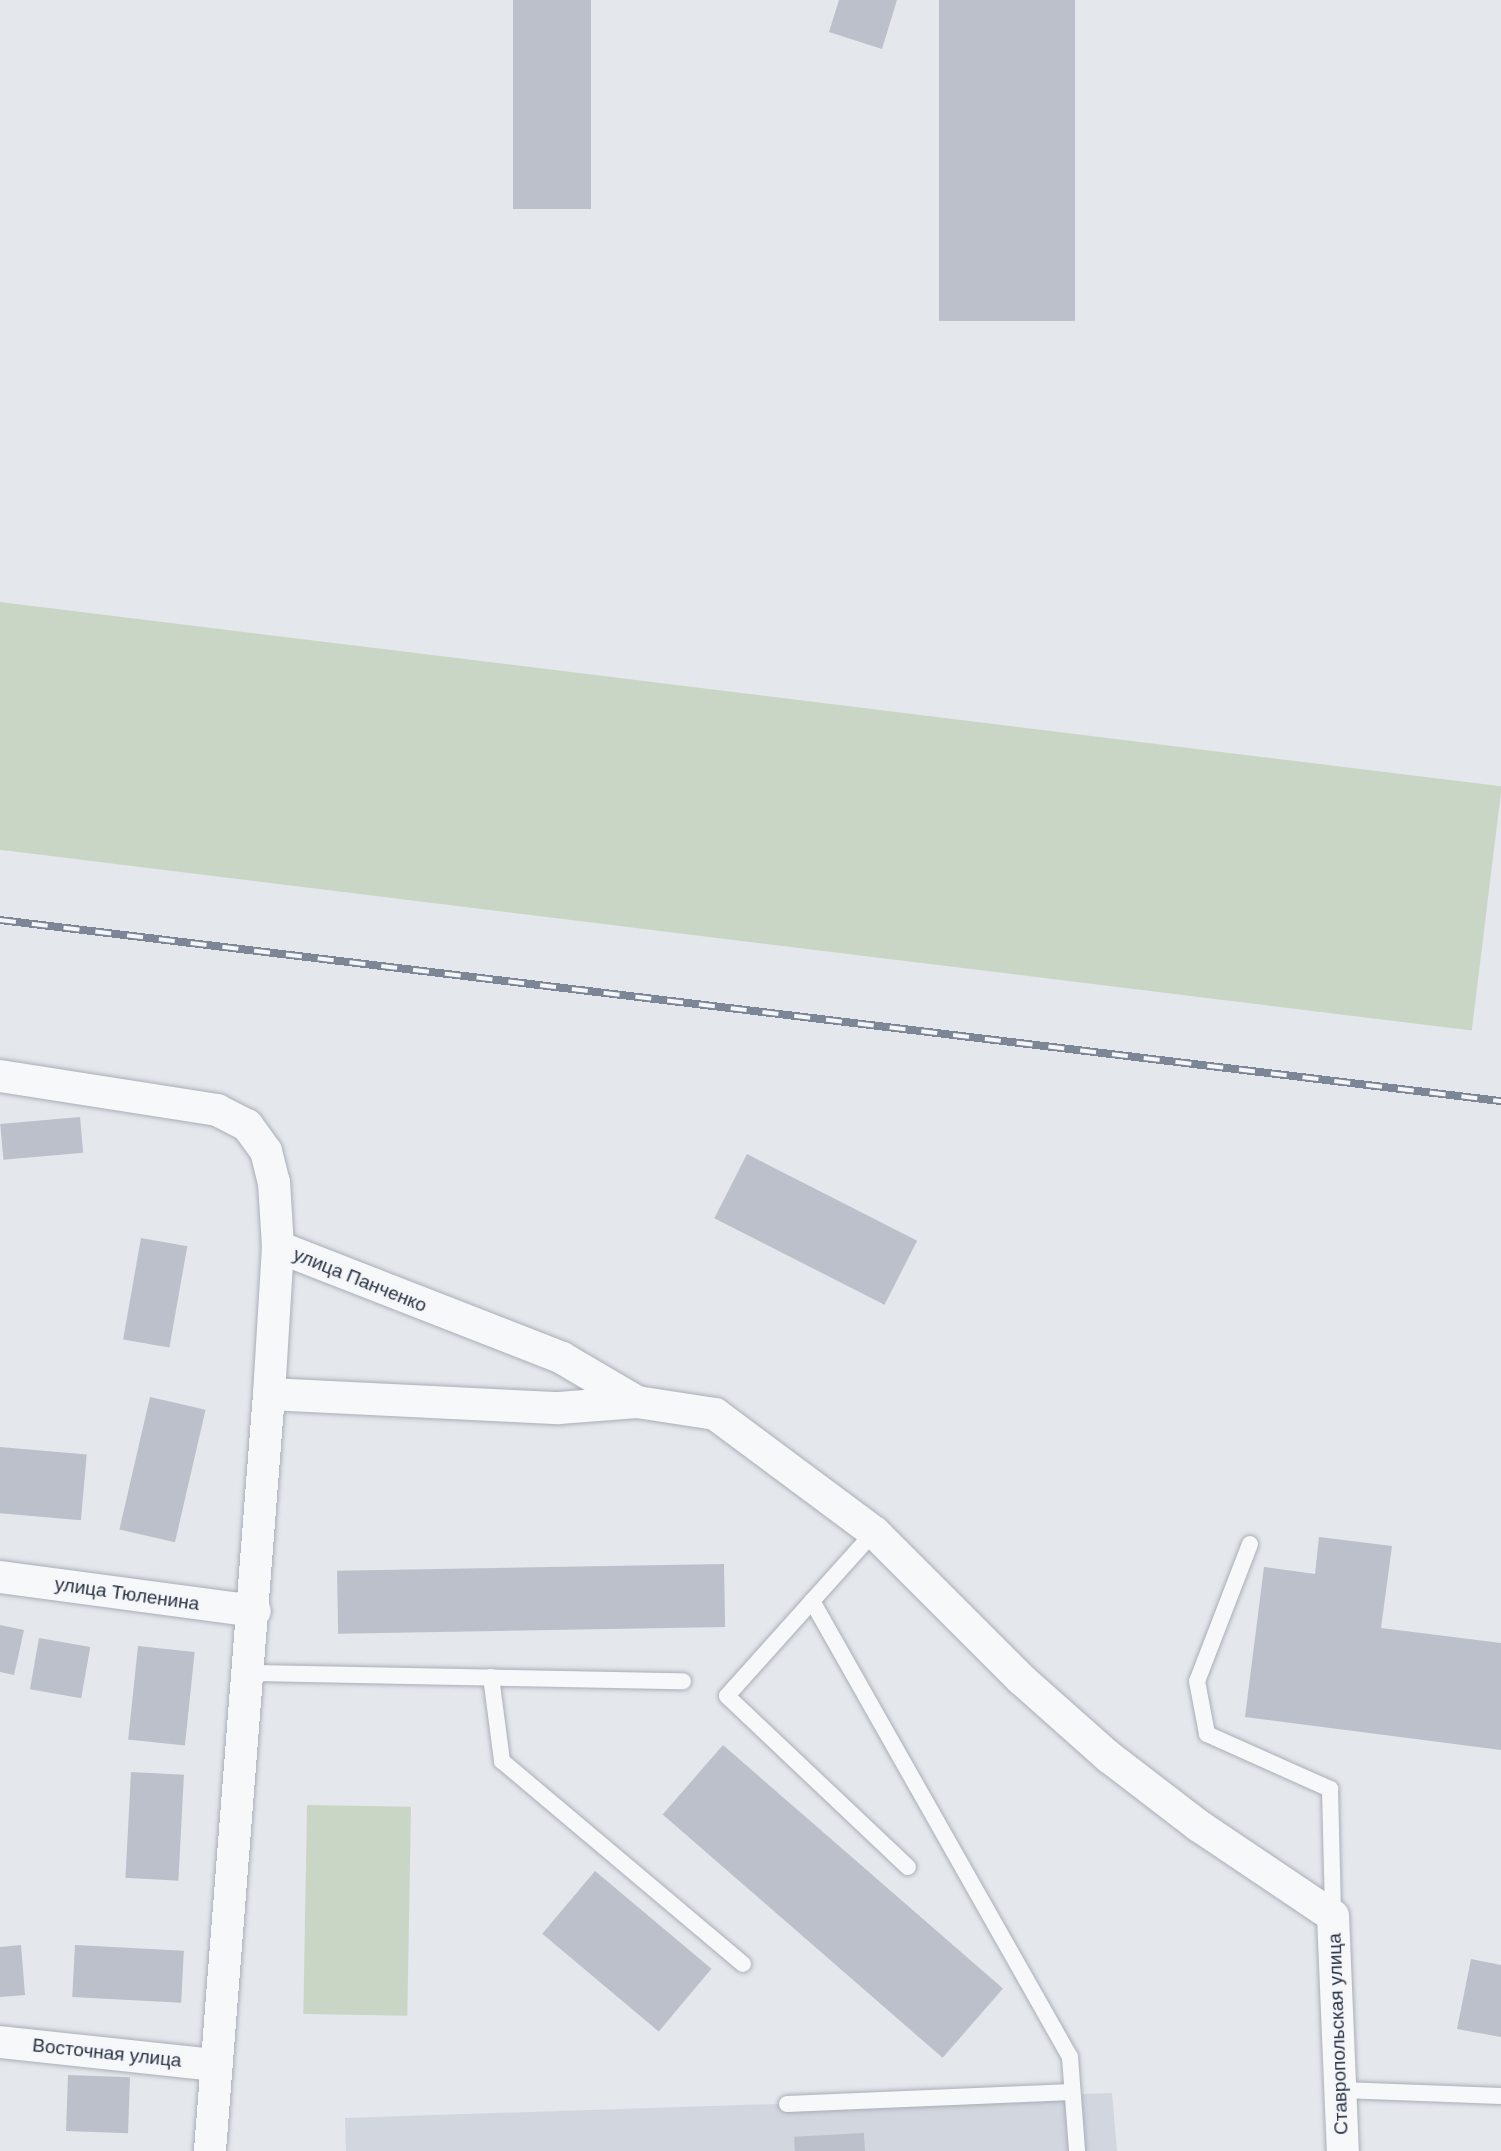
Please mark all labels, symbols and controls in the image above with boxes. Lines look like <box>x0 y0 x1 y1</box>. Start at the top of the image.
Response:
street label: улица Панченко <box>290 1243 430 1317</box>
street label: улица Тюленина <box>53 1573 201 1615</box>
street label: Ставропольская улица <box>1323 1933 1353 2135</box>
street label: Восточная улица <box>31 2034 183 2072</box>

